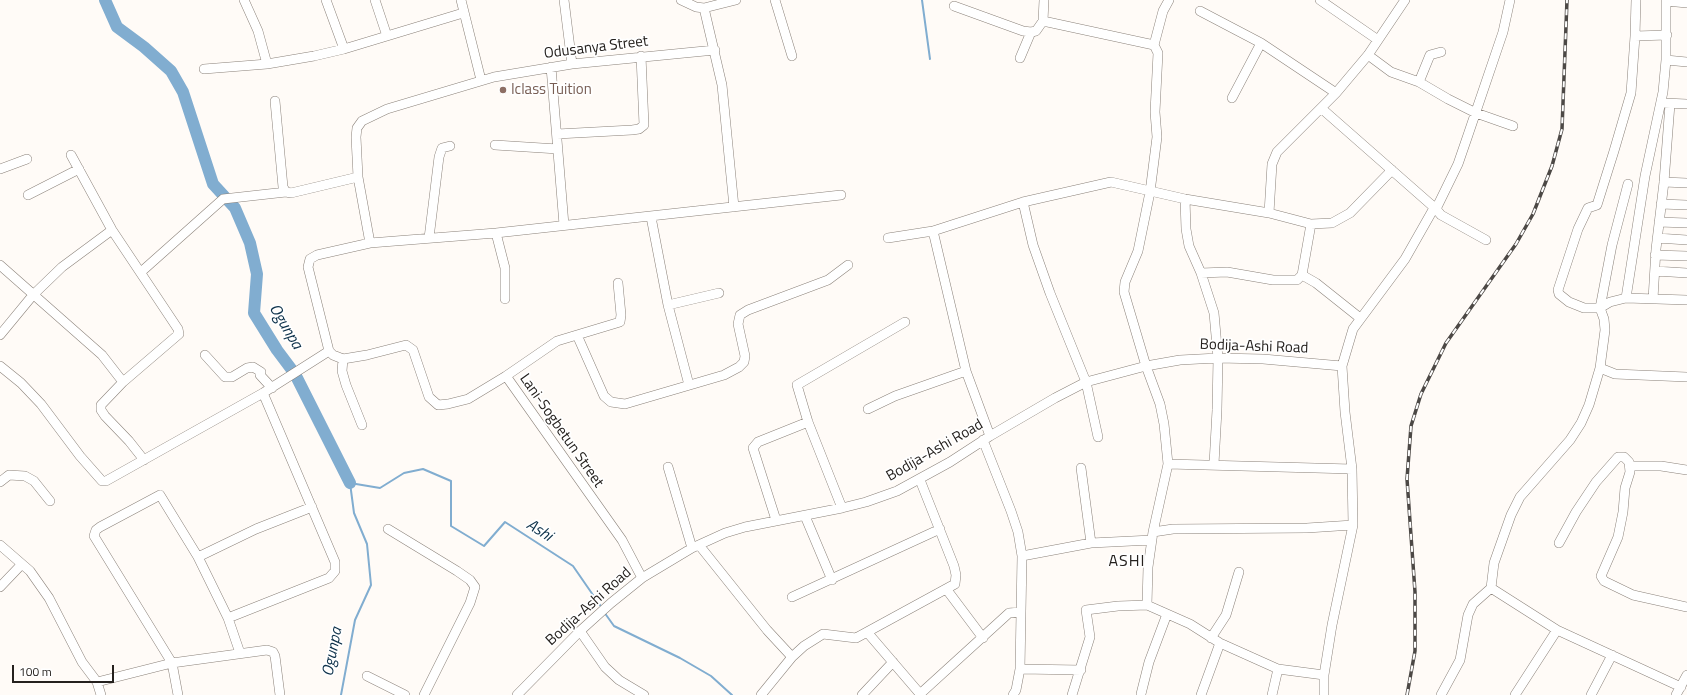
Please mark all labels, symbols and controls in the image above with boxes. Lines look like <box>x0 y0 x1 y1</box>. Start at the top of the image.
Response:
street label: Odusanya Street <box>543 33 649 63</box>
place label: Iclass Tuition <box>511 81 592 99</box>
marker: Iclass Tuition <box>498 85 508 95</box>
water label: Ogunpa <box>264 301 306 353</box>
street label: Bodija-Ashi Road <box>1199 336 1309 358</box>
street label: Lani-Sogbetun Street <box>515 371 607 491</box>
street label: Bodija-Ashi Road <box>883 416 987 486</box>
water label: Ashi <box>522 516 556 546</box>
district label: ASHI <box>1109 552 1145 572</box>
street label: Bodija-Ashi Road <box>543 564 635 650</box>
water label: Ogunpa <box>319 626 347 678</box>
scale bar <box>14 657 116 683</box>
text: 100 m <box>19 662 52 681</box>

